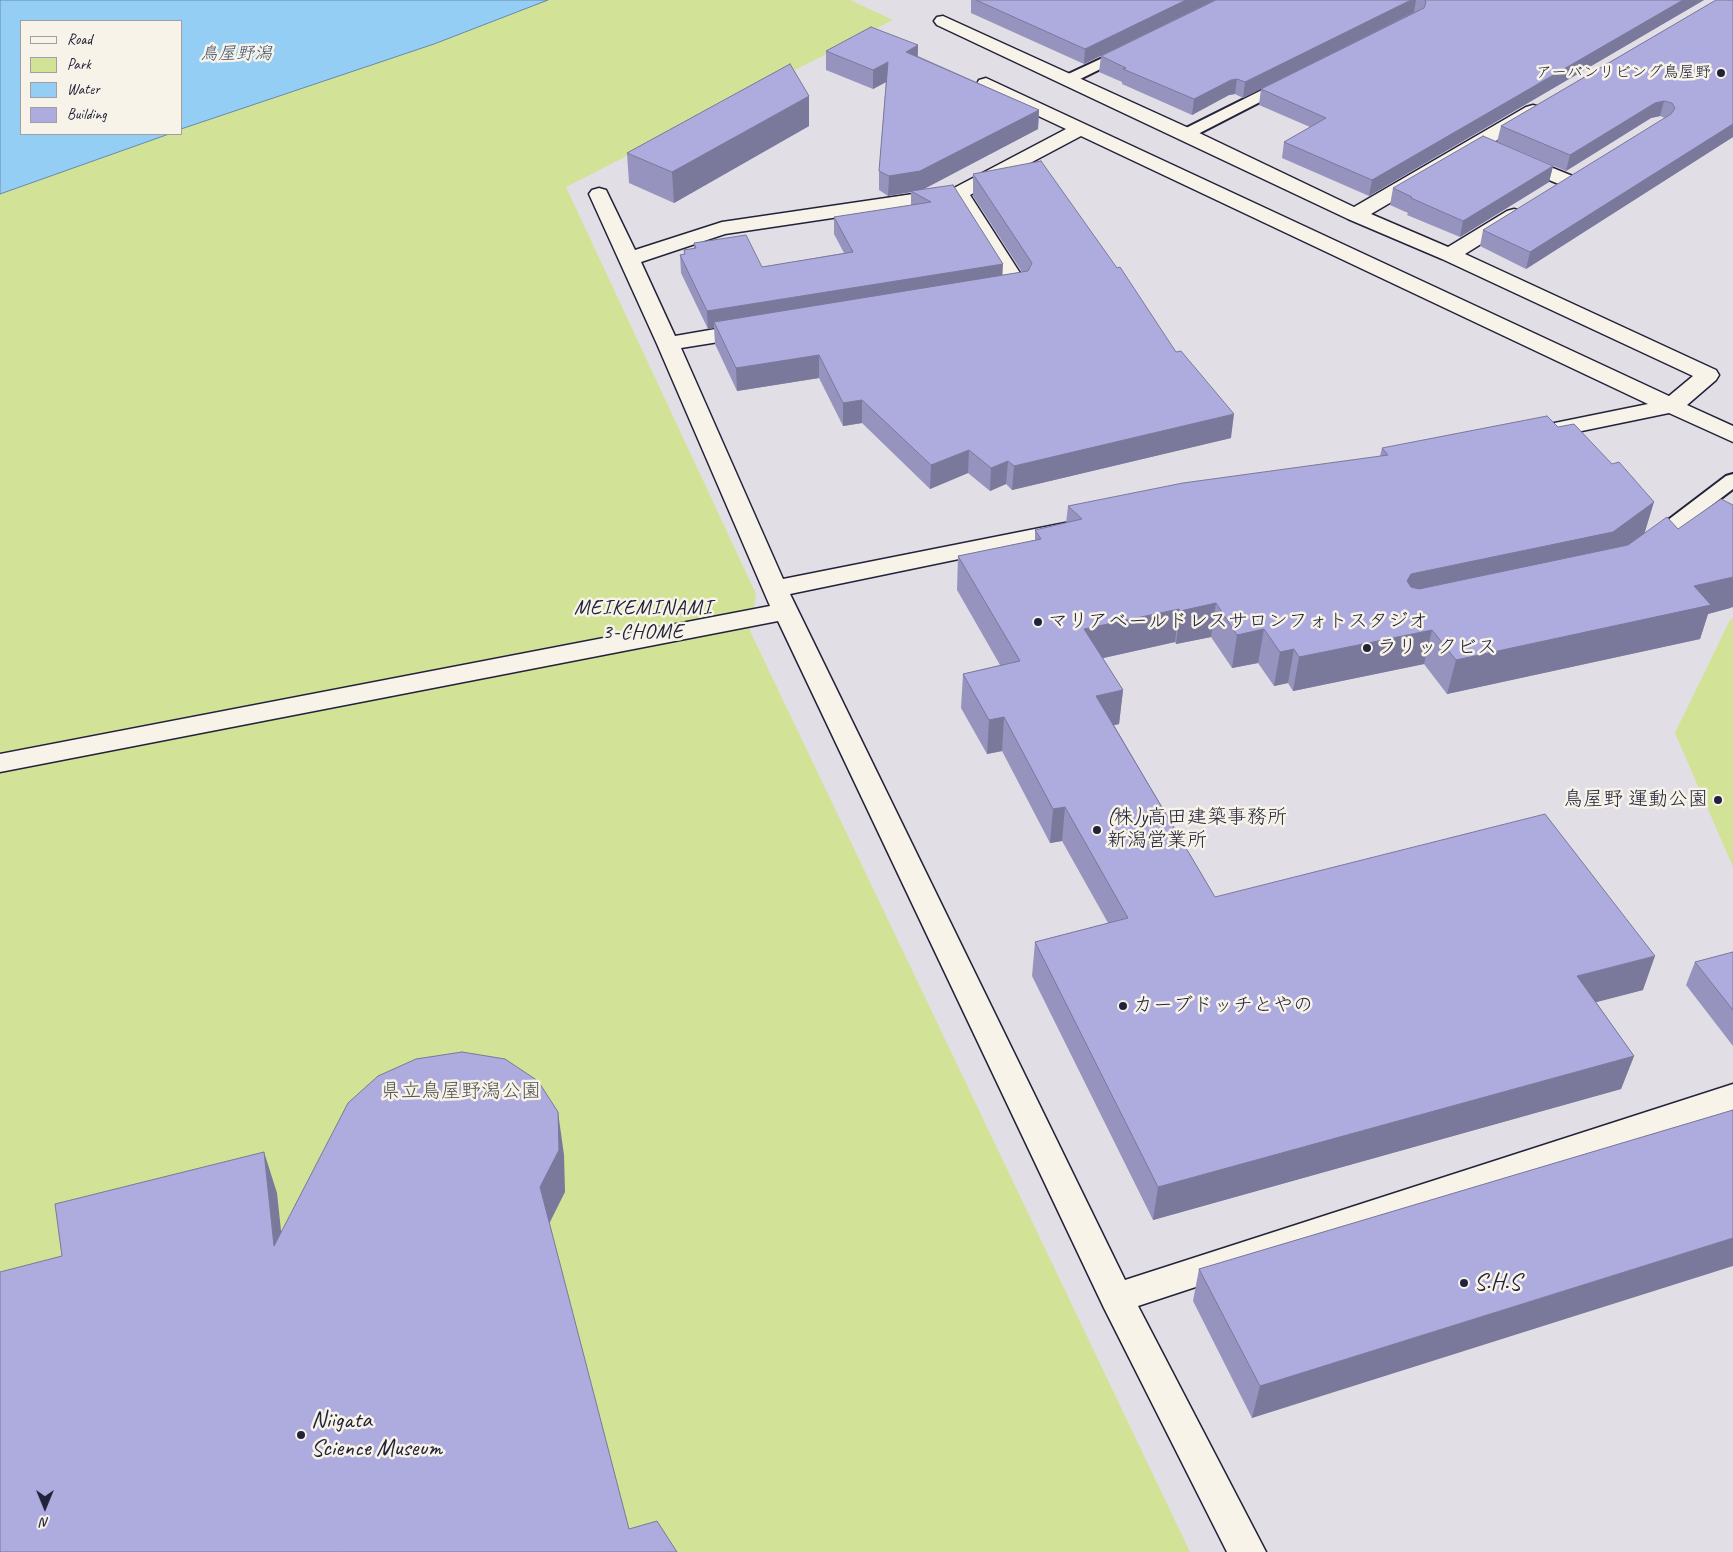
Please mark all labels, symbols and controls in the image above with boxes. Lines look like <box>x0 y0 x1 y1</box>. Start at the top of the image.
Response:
legend <box>20 20 182 135</box>
text: Road <box>67 30 92 49</box>
water label: 鳥屋野潟 <box>200 43 272 65</box>
text: Park <box>67 55 91 74</box>
place label: アーバンリビング鳥屋野 <box>1536 63 1711 83</box>
marker: アーバンリビング鳥屋野 <box>1715 67 1727 79</box>
text: Water <box>67 80 100 99</box>
text: Building <box>67 105 106 124</box>
district label: MEIKEMINAMI 3-CHOME <box>573 595 713 645</box>
place label: マリアベールドレスサロンフォトスタジオ <box>1048 610 1428 634</box>
marker: マリアベールドレスサロンフォトスタジオ <box>1032 616 1044 628</box>
place label: ラリックビス <box>1377 636 1497 660</box>
marker: ラリックビス <box>1361 642 1373 654</box>
place label: 鳥屋野 運動公園 <box>1563 788 1708 812</box>
marker: 鳥屋野 運動公園 <box>1712 794 1724 806</box>
place label: (株)y高田建築事務所 新潟営業所 <box>1107 806 1287 853</box>
marker: (株)y高田建築事務所 新潟営業所 <box>1091 824 1103 836</box>
place label: カーブドッチとやの <box>1133 994 1313 1018</box>
marker: カーブドッチとやの <box>1117 1000 1129 1012</box>
park label: 県立鳥屋野潟公園 <box>381 1080 541 1104</box>
place label: S.H.S <box>1474 1269 1520 1297</box>
marker: S.H.S <box>1458 1277 1470 1289</box>
place label: Niigata Science Museum <box>311 1407 442 1463</box>
marker: Niigata Science Museum <box>295 1429 307 1441</box>
north arrow <box>20 1482 70 1532</box>
text: N <box>41 1514 49 1531</box>

